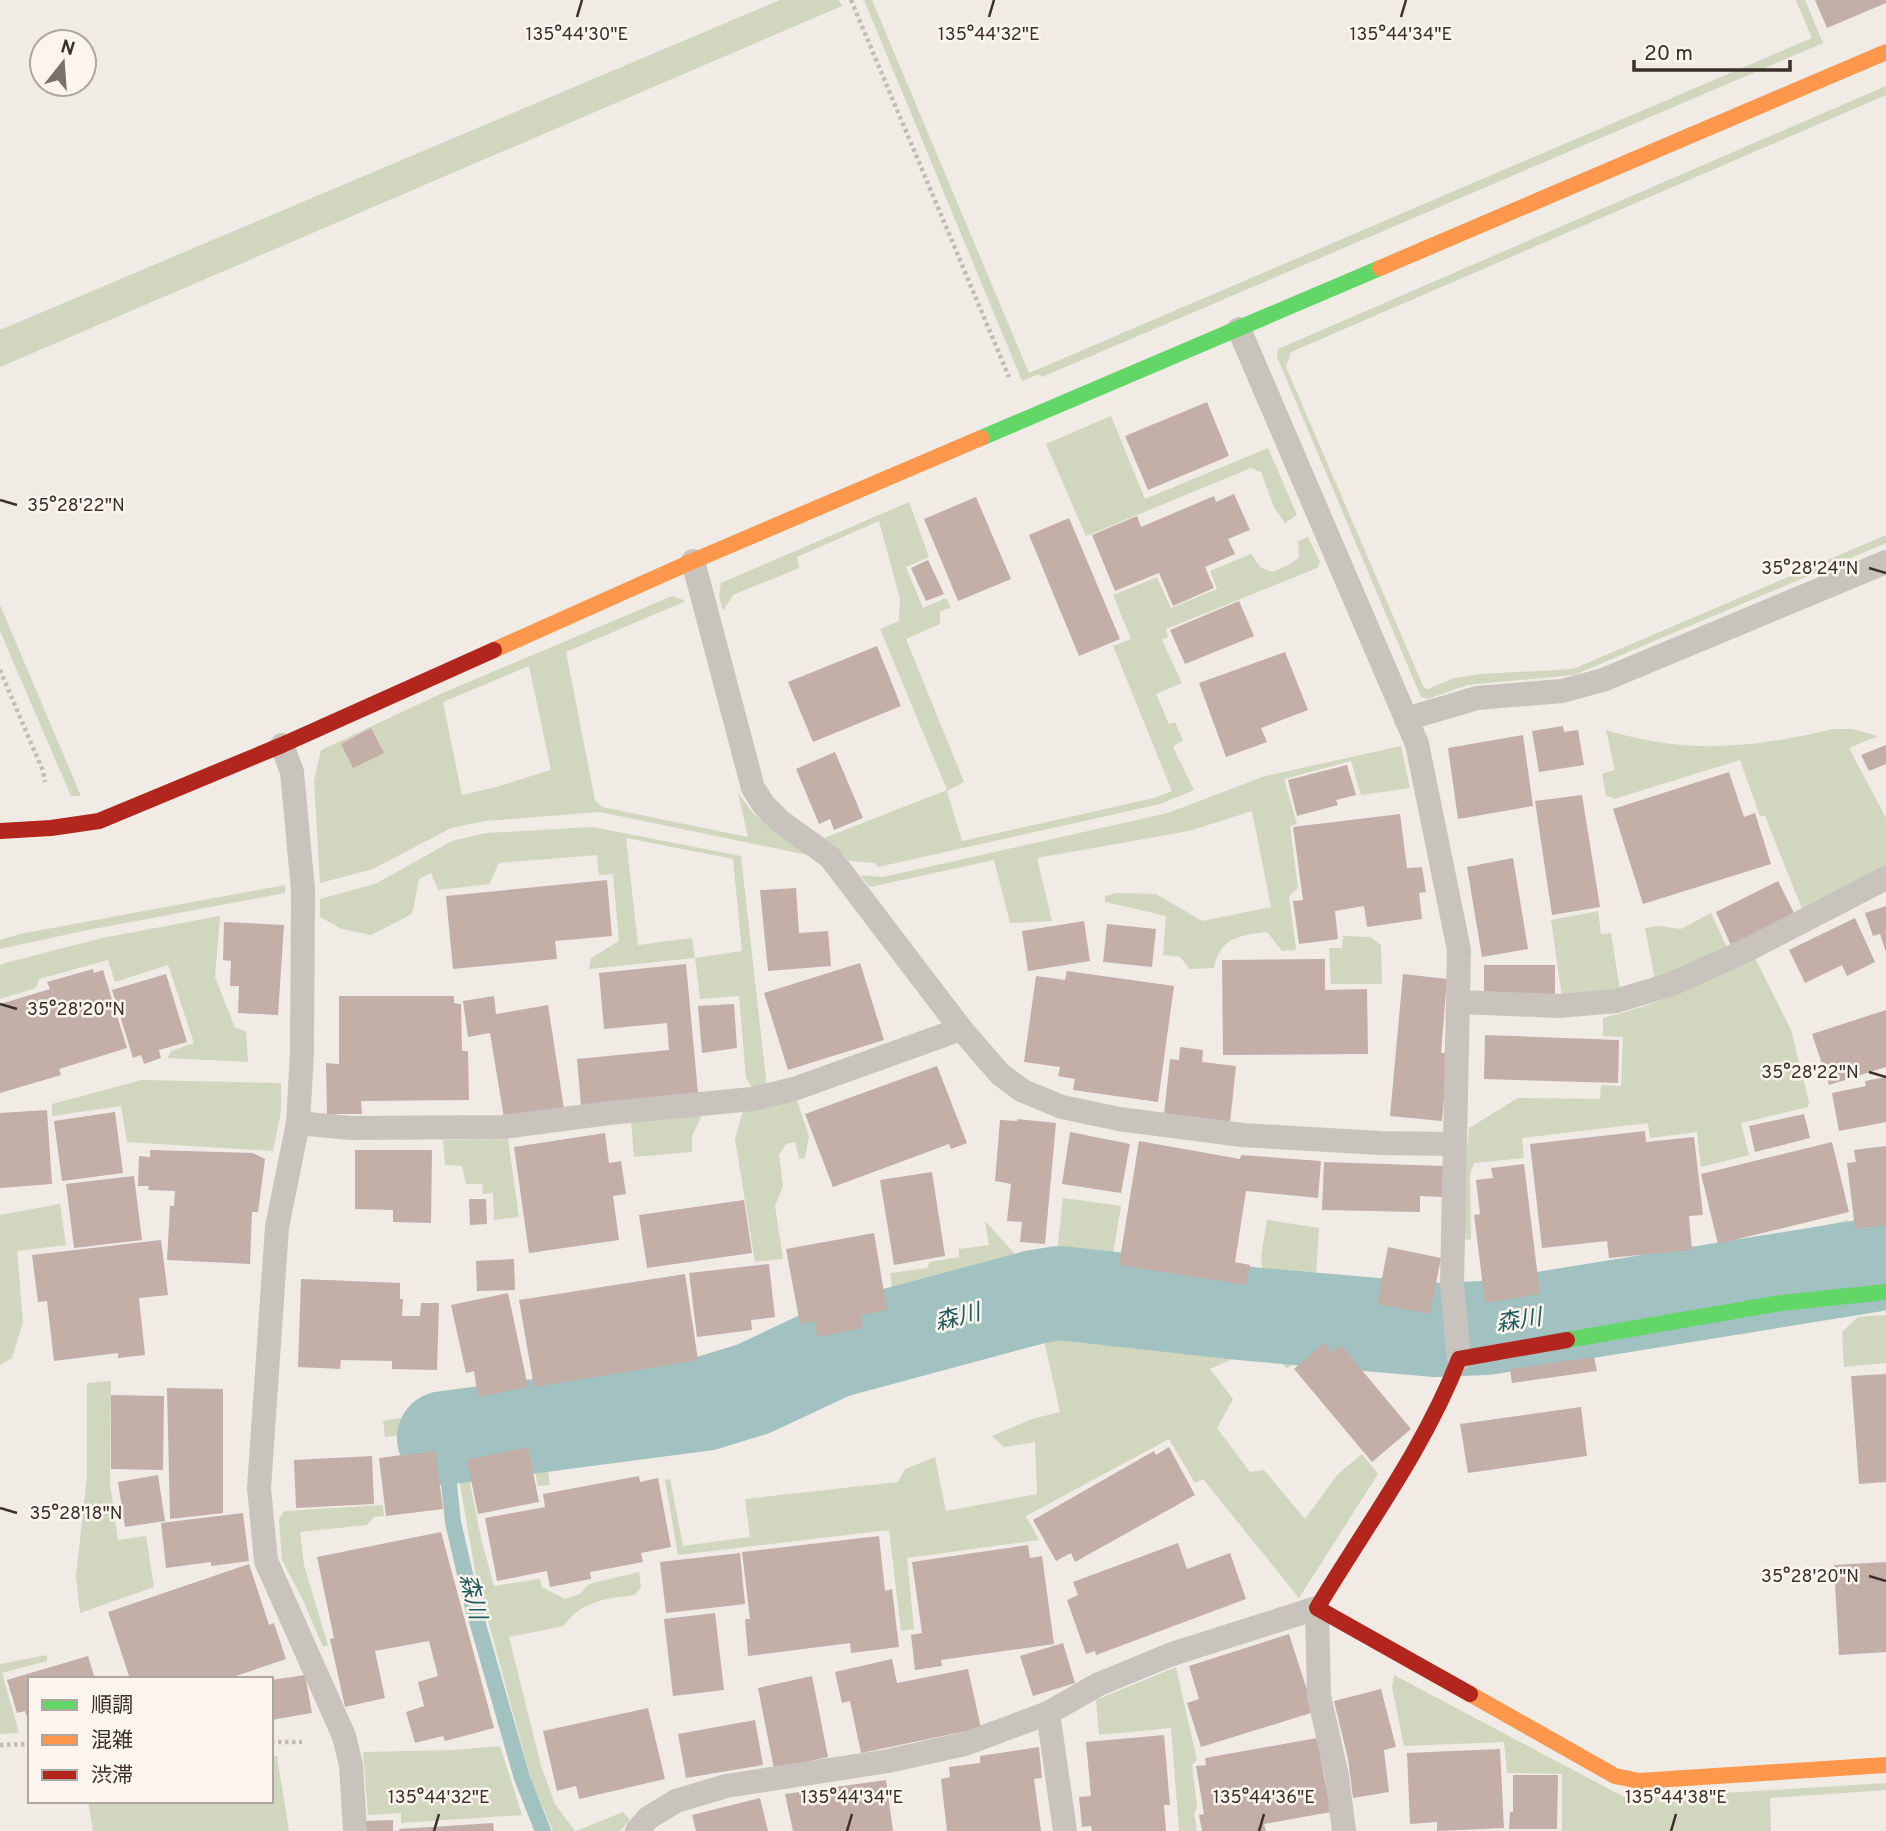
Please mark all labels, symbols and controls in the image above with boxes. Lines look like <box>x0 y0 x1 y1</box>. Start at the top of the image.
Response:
text: 135°44'30"E <box>526 24 628 47</box>
text: 135°44'32"E <box>938 24 1040 47</box>
text: 135°44'34"E <box>1350 24 1452 47</box>
north arrow <box>28 28 98 98</box>
scale bar <box>1634 28 1790 72</box>
text: N <box>57 35 77 62</box>
text: 20 m <box>1644 41 1693 68</box>
text: 35°28'22"N <box>27 495 125 518</box>
text: 35°28'24"N <box>1761 558 1859 581</box>
text: 35°28'20"N <box>27 999 125 1022</box>
text: 35°28'22"N <box>1761 1062 1859 1085</box>
water label: 森川 <box>932 1299 987 1339</box>
water label: 森川 <box>1494 1304 1547 1340</box>
text: 35°28'18"N <box>30 1503 122 1526</box>
text: 35°28'20"N <box>1761 1566 1859 1589</box>
water label: 森川 <box>451 1571 491 1626</box>
legend <box>28 1677 273 1803</box>
text: 順調 <box>91 1693 133 1720</box>
text: 混雑 <box>91 1728 133 1755</box>
text: 渋滞 <box>91 1763 133 1790</box>
text: 135°44'32"E <box>388 1787 490 1810</box>
text: 135°44'34"E <box>801 1787 903 1810</box>
text: 135°44'36"E <box>1213 1787 1315 1810</box>
text: 135°44'38"E <box>1625 1787 1727 1810</box>

